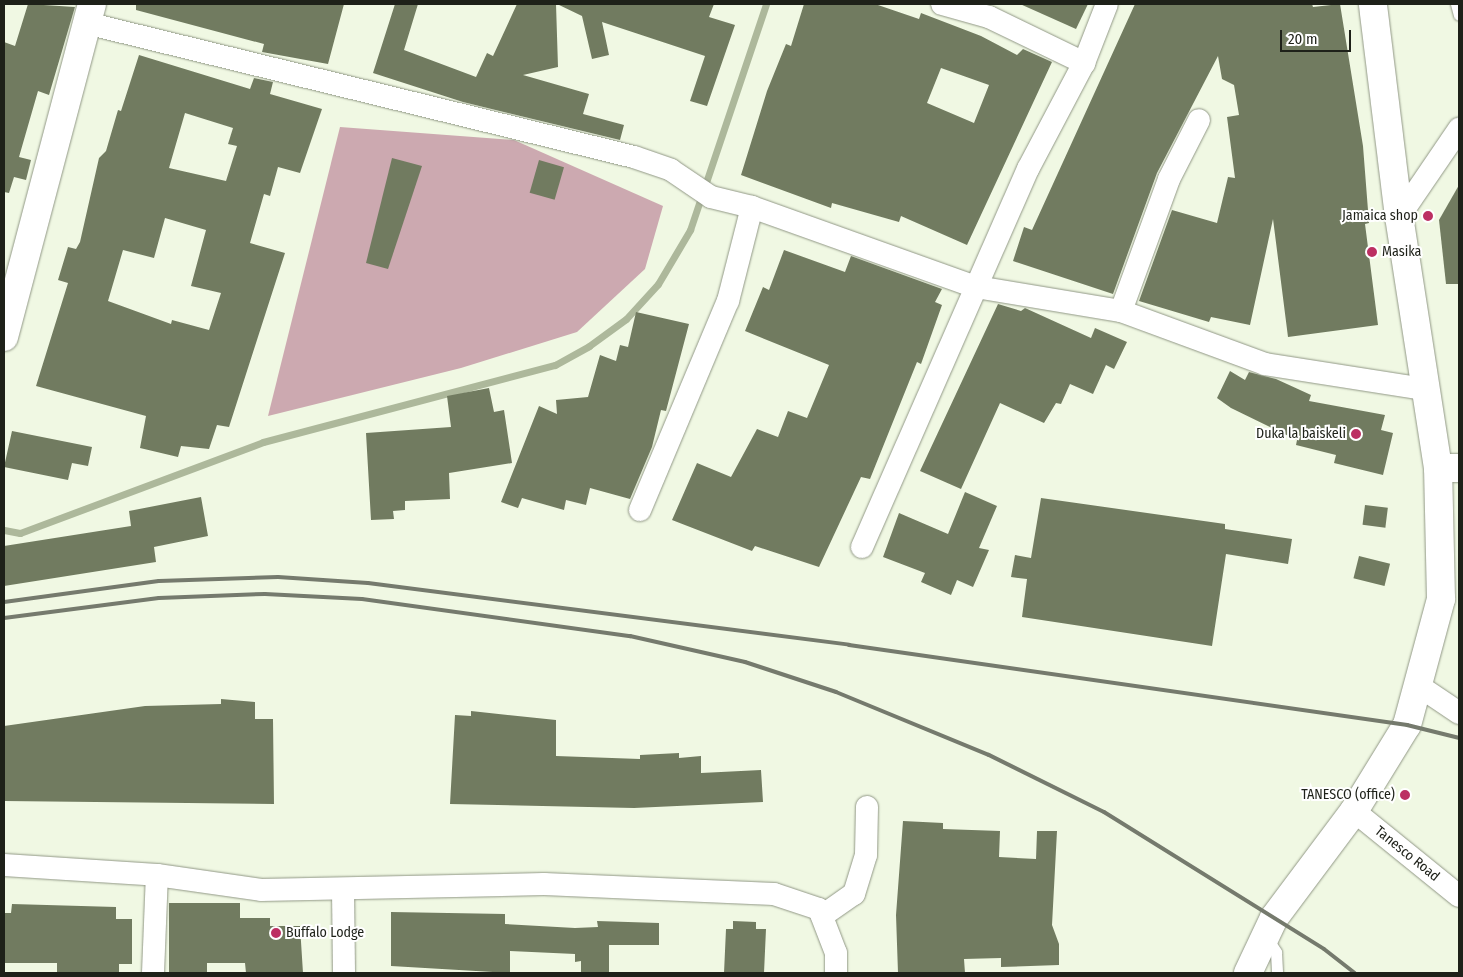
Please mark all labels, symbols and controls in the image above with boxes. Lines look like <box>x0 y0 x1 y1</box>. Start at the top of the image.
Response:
scale bar <box>1283 20 1354 52</box>
text: 20 m <box>1288 30 1318 48</box>
place label: Jamaica shop <box>1342 208 1418 224</box>
marker: Jamaica shop <box>1422 210 1434 222</box>
place label: Masika <box>1382 244 1421 260</box>
marker: Masika <box>1366 246 1378 258</box>
place label: Duka la baiskeli <box>1256 426 1346 442</box>
marker: Duka la baiskeli <box>1350 428 1362 440</box>
place label: TANESCO (office) <box>1301 787 1395 803</box>
marker: TANESCO (office) <box>1399 789 1411 801</box>
street label: Tanesco Road <box>1371 823 1443 885</box>
place label: Buffalo Lodge <box>286 925 364 941</box>
marker: Buffalo Lodge <box>270 927 282 939</box>

